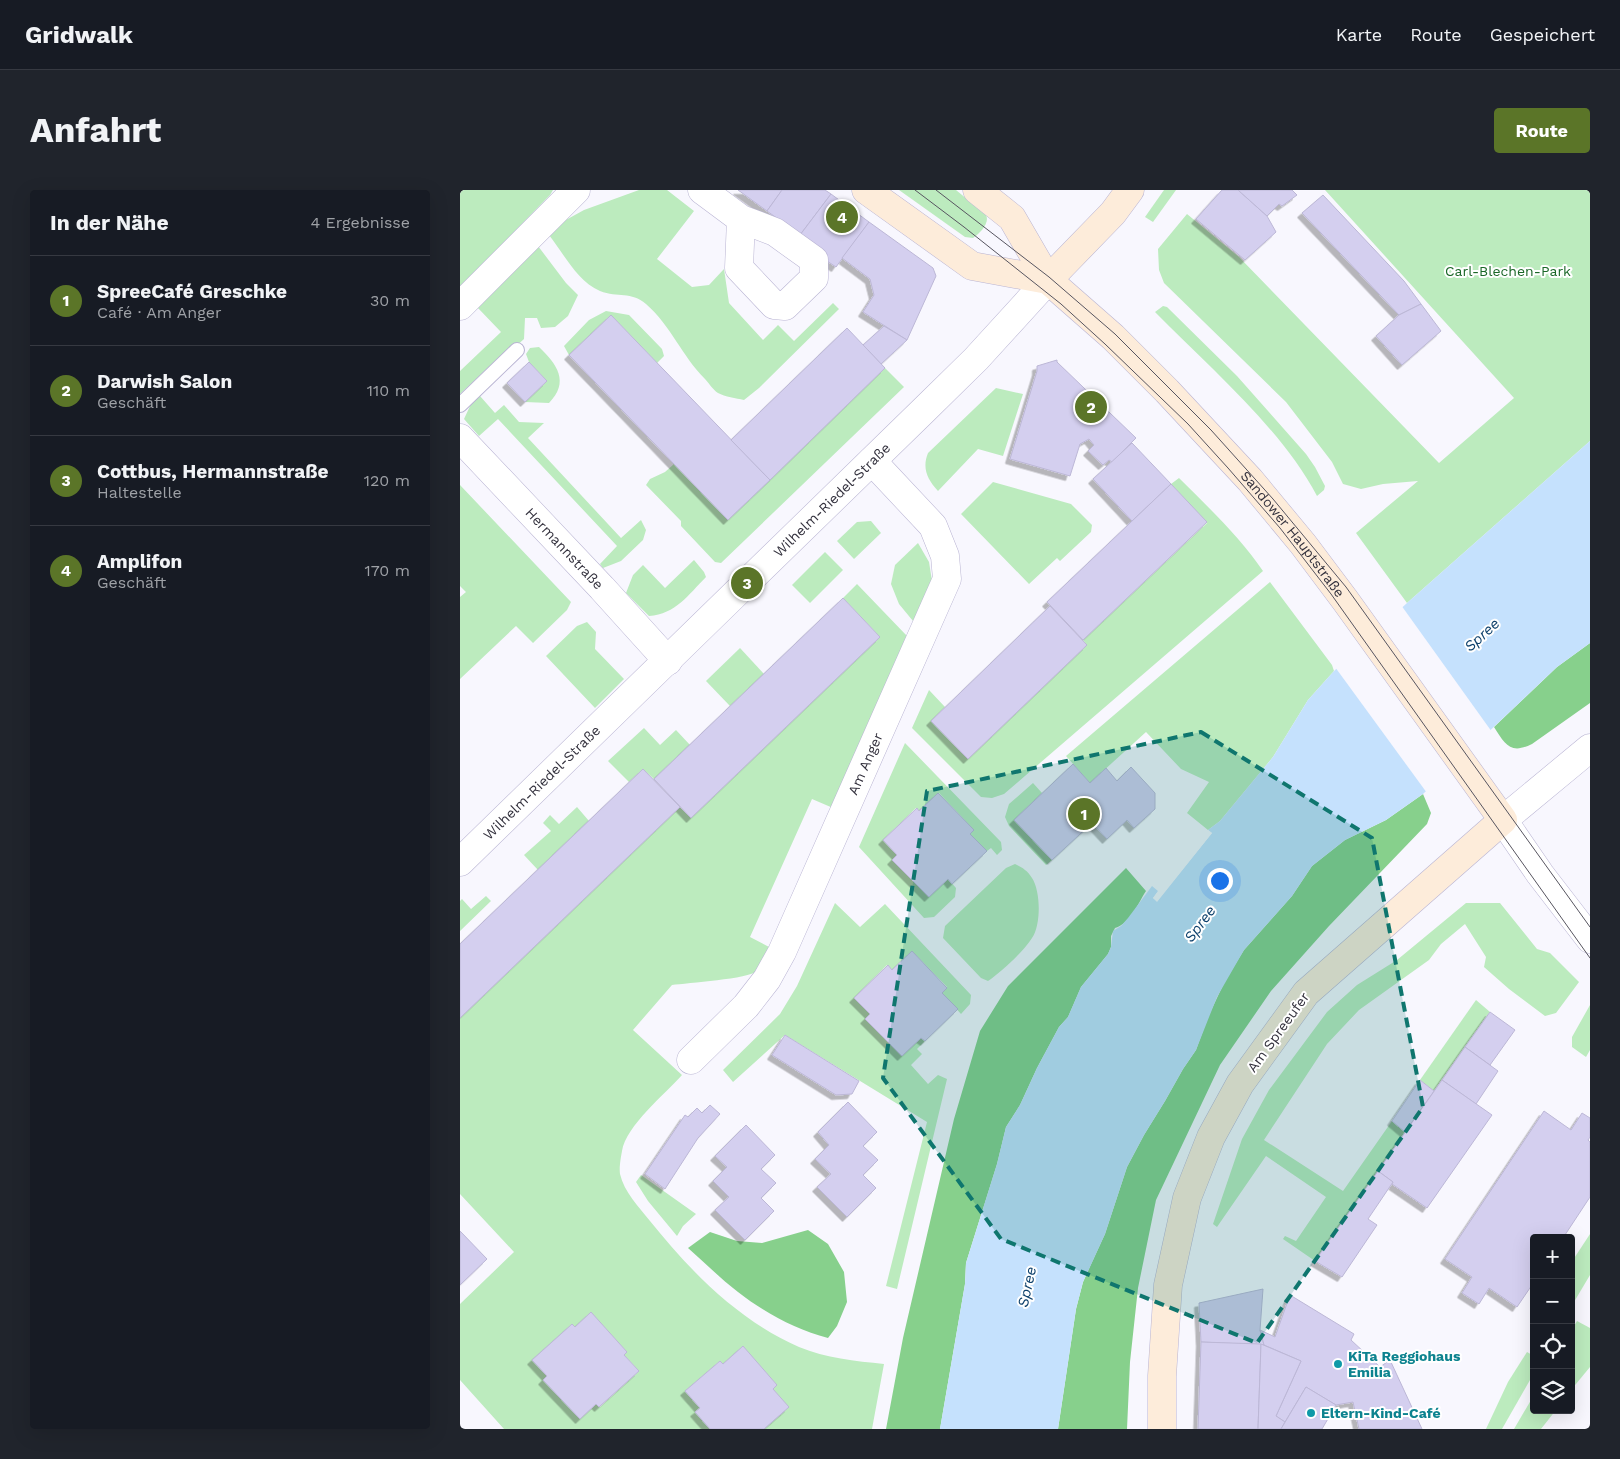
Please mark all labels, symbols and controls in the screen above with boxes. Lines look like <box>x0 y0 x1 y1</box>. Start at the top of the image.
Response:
text: Gridwalk <box>25 21 133 49</box>
text: Karte <box>1336 24 1382 45</box>
text: Route <box>1410 24 1462 45</box>
text: Gespeichert <box>1490 24 1595 45</box>
button: Route <box>1494 108 1590 153</box>
text: Anfahrt <box>30 109 161 151</box>
pin: 4 <box>826 198 858 236</box>
text: In der Nähe <box>50 210 169 235</box>
text: 4 Ergebnisse <box>310 213 410 232</box>
park label: Carl-Blechen-Park <box>1445 263 1571 279</box>
text: SpreeCafé Greschke <box>97 280 287 303</box>
text: 1 <box>63 291 69 310</box>
text: 30 m <box>370 291 410 310</box>
text: Café · Am Anger <box>97 303 222 322</box>
text: Darwish Salon <box>97 370 232 393</box>
text: 2 <box>61 381 71 400</box>
text: 110 m <box>367 381 410 400</box>
pin: 2 <box>1075 388 1107 426</box>
text: Geschäft <box>97 393 166 412</box>
street label: Wilhelm-Riedel-Straße <box>770 440 893 560</box>
text: Cottbus, Hermannstraße <box>97 460 329 483</box>
street label: Sandower Hauptstraße <box>1238 468 1348 600</box>
text: 3 <box>61 471 71 490</box>
text: 120 m <box>364 471 410 490</box>
text: Haltestelle <box>97 483 182 502</box>
street label: Hermannstraße <box>522 504 607 592</box>
text: Amplifon <box>97 550 182 573</box>
text: 4 <box>61 561 71 580</box>
text: 170 m <box>364 561 410 580</box>
pin: 3 <box>731 564 763 602</box>
text: Geschäft <box>97 573 166 592</box>
water label: Spree <box>1461 614 1503 656</box>
street label: Wilhelm-Riedel-Straße <box>480 722 603 843</box>
street label: Am Anger <box>845 730 886 797</box>
pin: 1 <box>1068 795 1100 833</box>
your location <box>1207 868 1233 894</box>
water label: Spree <box>1180 902 1220 946</box>
street label: Am Spreeufer <box>1244 989 1312 1075</box>
map controls <box>1530 1234 1575 1414</box>
button: + <box>1530 1234 1575 1279</box>
water label: Spree <box>1014 1265 1040 1309</box>
button: − <box>1530 1279 1575 1324</box>
button: locate <box>1530 1324 1575 1369</box>
place label: KiTa Reggiohaus Emilia <box>1348 1348 1461 1380</box>
marker: KiTa Reggiohaus Emilia <box>1332 1358 1344 1370</box>
button: layers <box>1530 1369 1575 1414</box>
place label: Eltern-Kind-Café <box>1321 1405 1441 1421</box>
marker: Eltern-Kind-Café <box>1305 1407 1317 1419</box>

